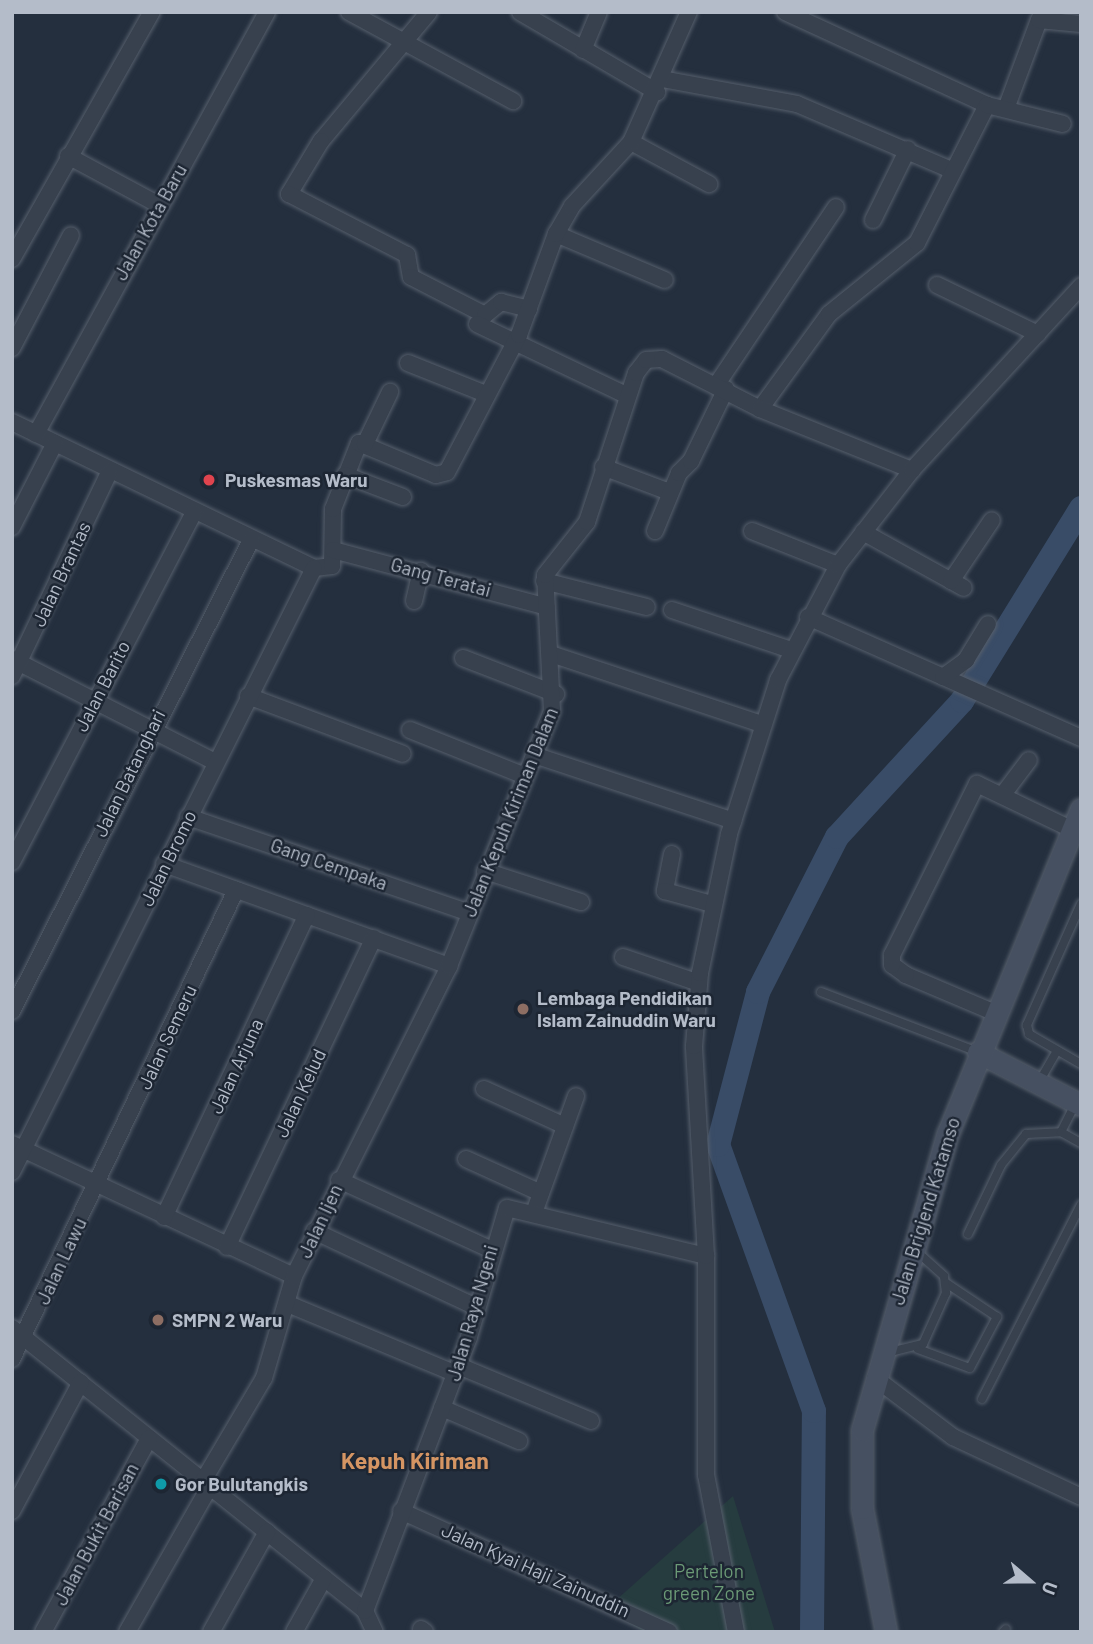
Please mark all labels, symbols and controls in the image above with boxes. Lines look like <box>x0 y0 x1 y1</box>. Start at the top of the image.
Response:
street label: Jalan Kota Baru <box>109 160 191 284</box>
place label: Puskesmas Waru <box>225 469 368 491</box>
marker: Puskesmas Waru <box>199 470 219 490</box>
street label: Jalan Brantas <box>27 518 95 630</box>
street label: Gang Teratai <box>388 553 494 601</box>
street label: Jalan Barito <box>69 637 135 735</box>
street label: Jalan Kepuh Kiriman Dalam <box>458 704 562 920</box>
street label: Jalan Batanghari <box>88 706 170 840</box>
street label: Jalan Bromo <box>135 806 201 910</box>
street label: Gang Cempaka <box>268 833 390 895</box>
street label: Jalan Semeru <box>133 981 201 1093</box>
place label: Lembaga Pendidikan Islam Zainuddin Waru <box>537 987 716 1031</box>
marker: Lembaga Pendidikan Islam Zainuddin Waru <box>515 1001 531 1017</box>
street label: Jalan Arjuna <box>204 1015 268 1117</box>
street label: Jalan Kelud <box>270 1045 330 1141</box>
street label: Jalan Brigjend Katamso <box>886 1115 964 1307</box>
street label: Jalan Ijen <box>293 1181 347 1261</box>
street label: Jalan Lawu <box>31 1214 91 1308</box>
street label: Jalan Raya Ngeni <box>442 1242 502 1384</box>
place label: SMPN 2 Waru <box>172 1309 282 1331</box>
marker: SMPN 2 Waru <box>150 1312 166 1328</box>
district label: Kepuh Kiriman <box>341 1446 489 1474</box>
street label: Jalan Bukit Barisan <box>49 1459 143 1609</box>
place label: Gor Bulutangkis <box>175 1473 308 1495</box>
marker: Gor Bulutangkis <box>153 1476 169 1492</box>
street label: Jalan Kyai Haji Zainuddin <box>438 1518 634 1622</box>
north arrow <box>995 1546 1065 1616</box>
park label: Pertelon green Zone <box>663 1560 755 1604</box>
text: U <box>1037 1579 1063 1598</box>

